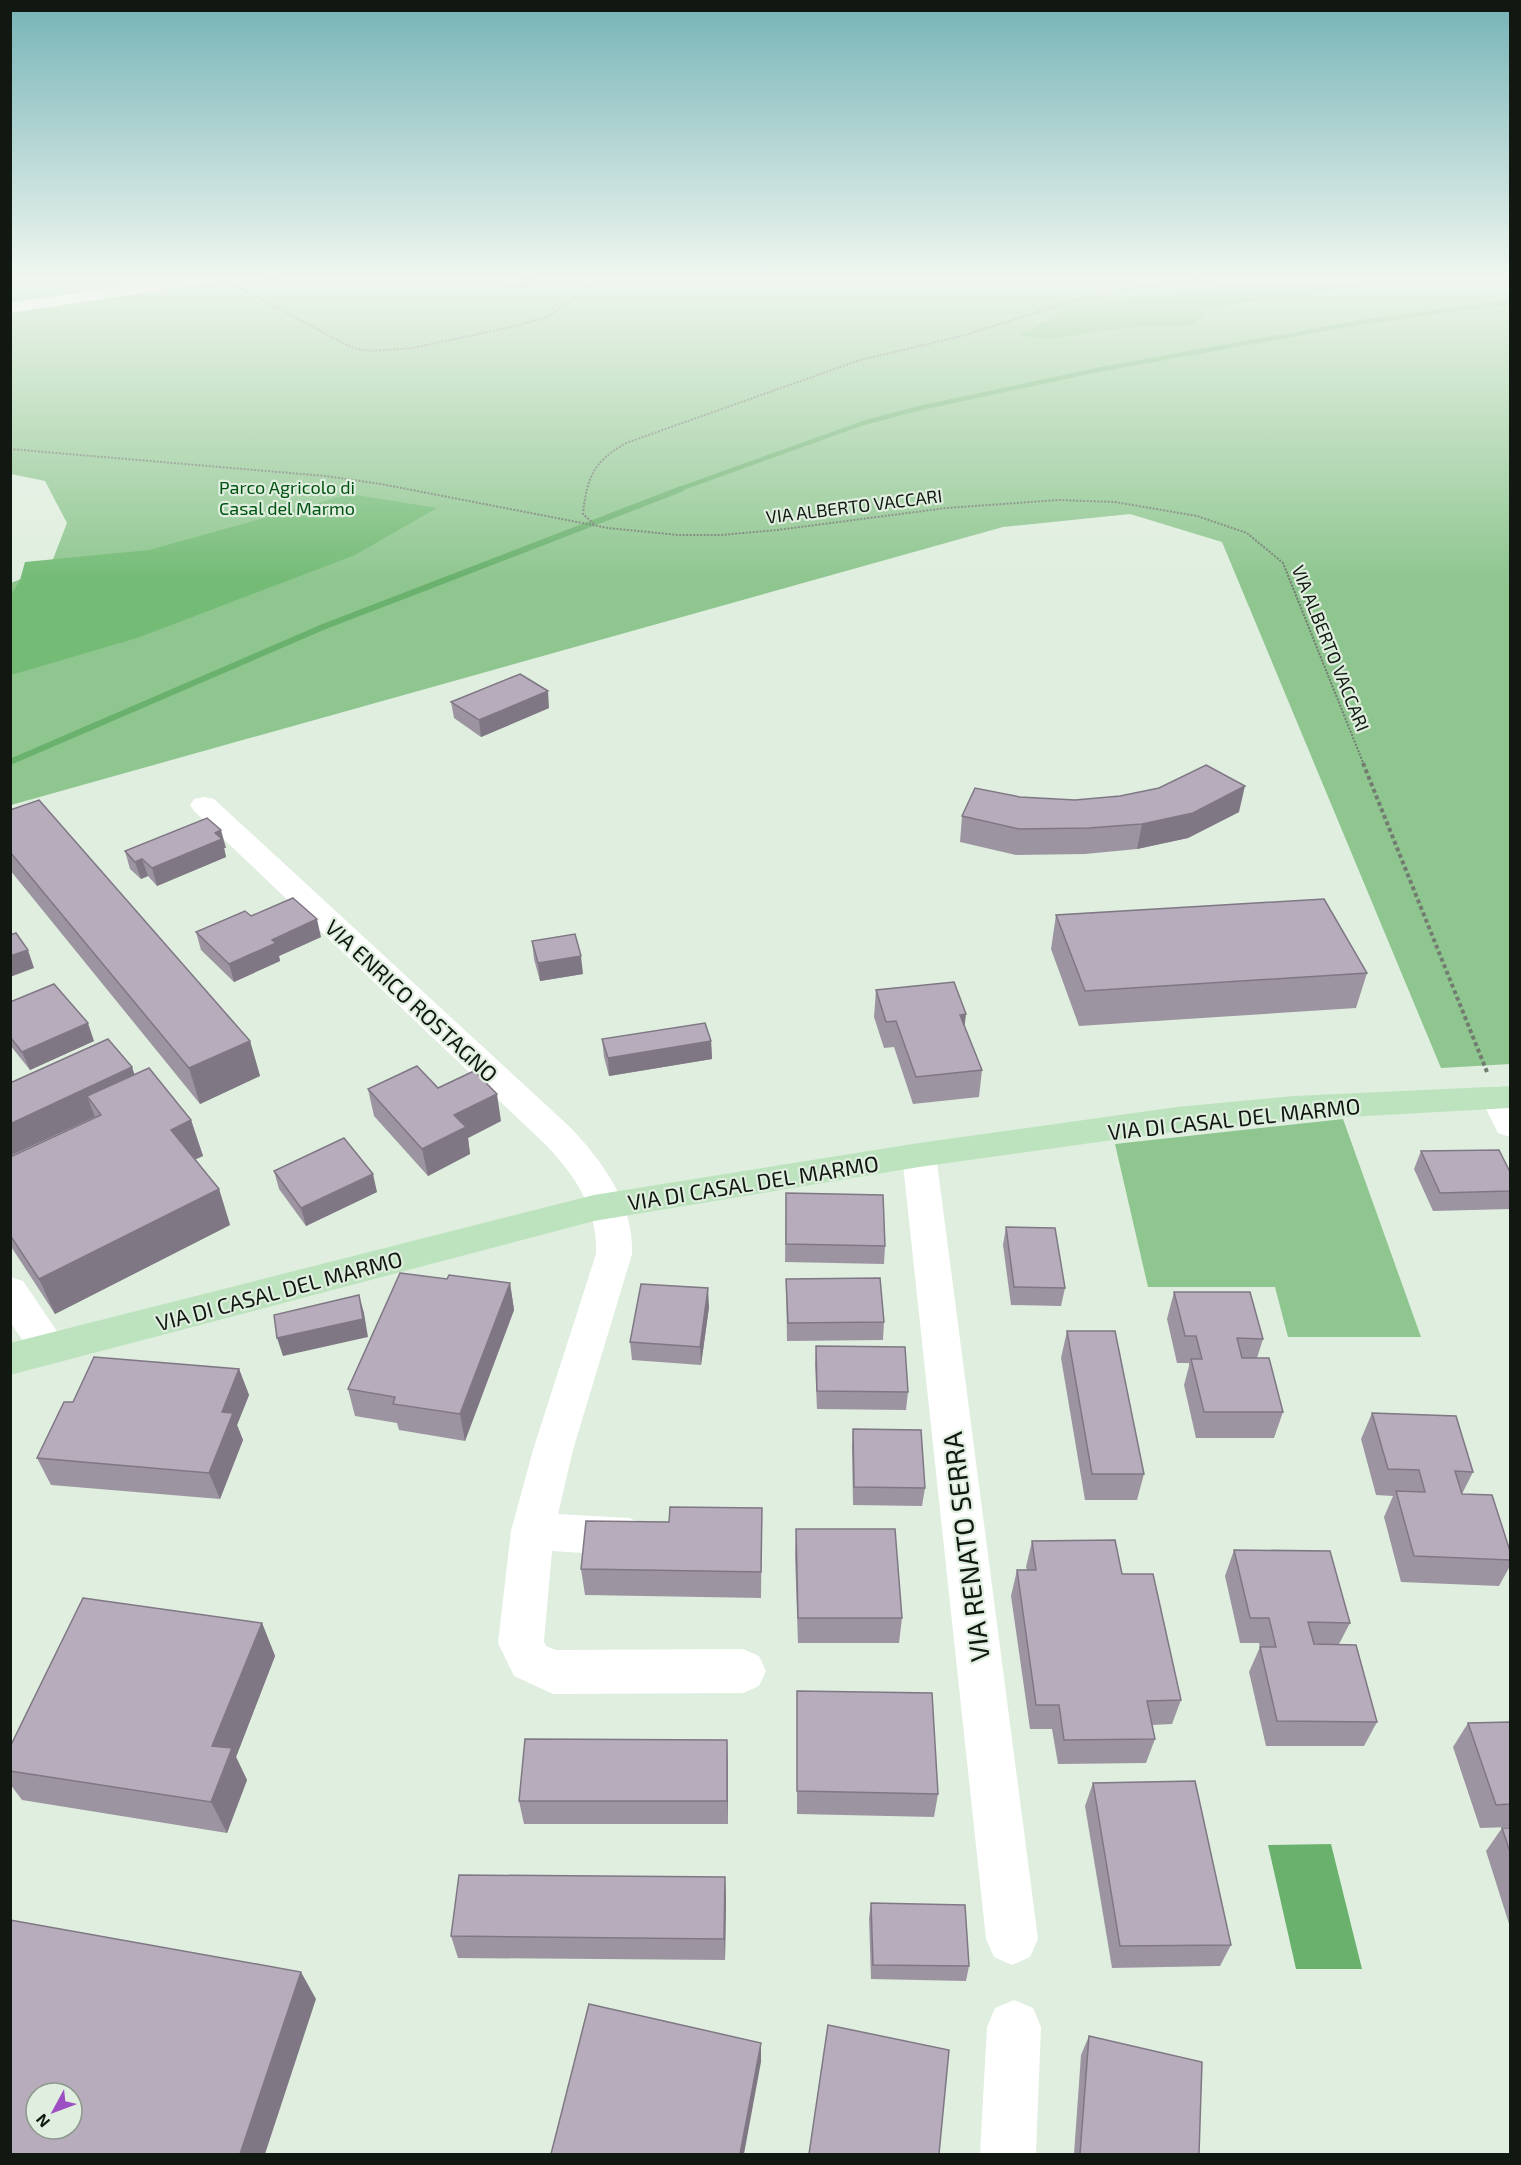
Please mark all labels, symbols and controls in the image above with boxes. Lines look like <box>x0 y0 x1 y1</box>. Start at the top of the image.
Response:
park label: Parco Agricolo di Casal del Marmo <box>219 476 355 519</box>
street label: VIA ALBERTO VACCARI <box>765 484 943 528</box>
street label: VIA ALBERTO VACCARI <box>1288 562 1374 734</box>
street label: VIA ENRICO ROSTAGNO <box>320 913 504 1087</box>
street label: VIA DI CASAL DEL MARMO <box>1107 1092 1361 1144</box>
street label: VIA DI CASAL DEL MARMO <box>626 1149 880 1215</box>
street label: VIA DI CASAL DEL MARMO <box>153 1245 405 1335</box>
street label: VIA RENATO SERRA <box>935 1430 995 1664</box>
north arrow <box>24 2081 84 2141</box>
text: N <box>31 2111 53 2132</box>

